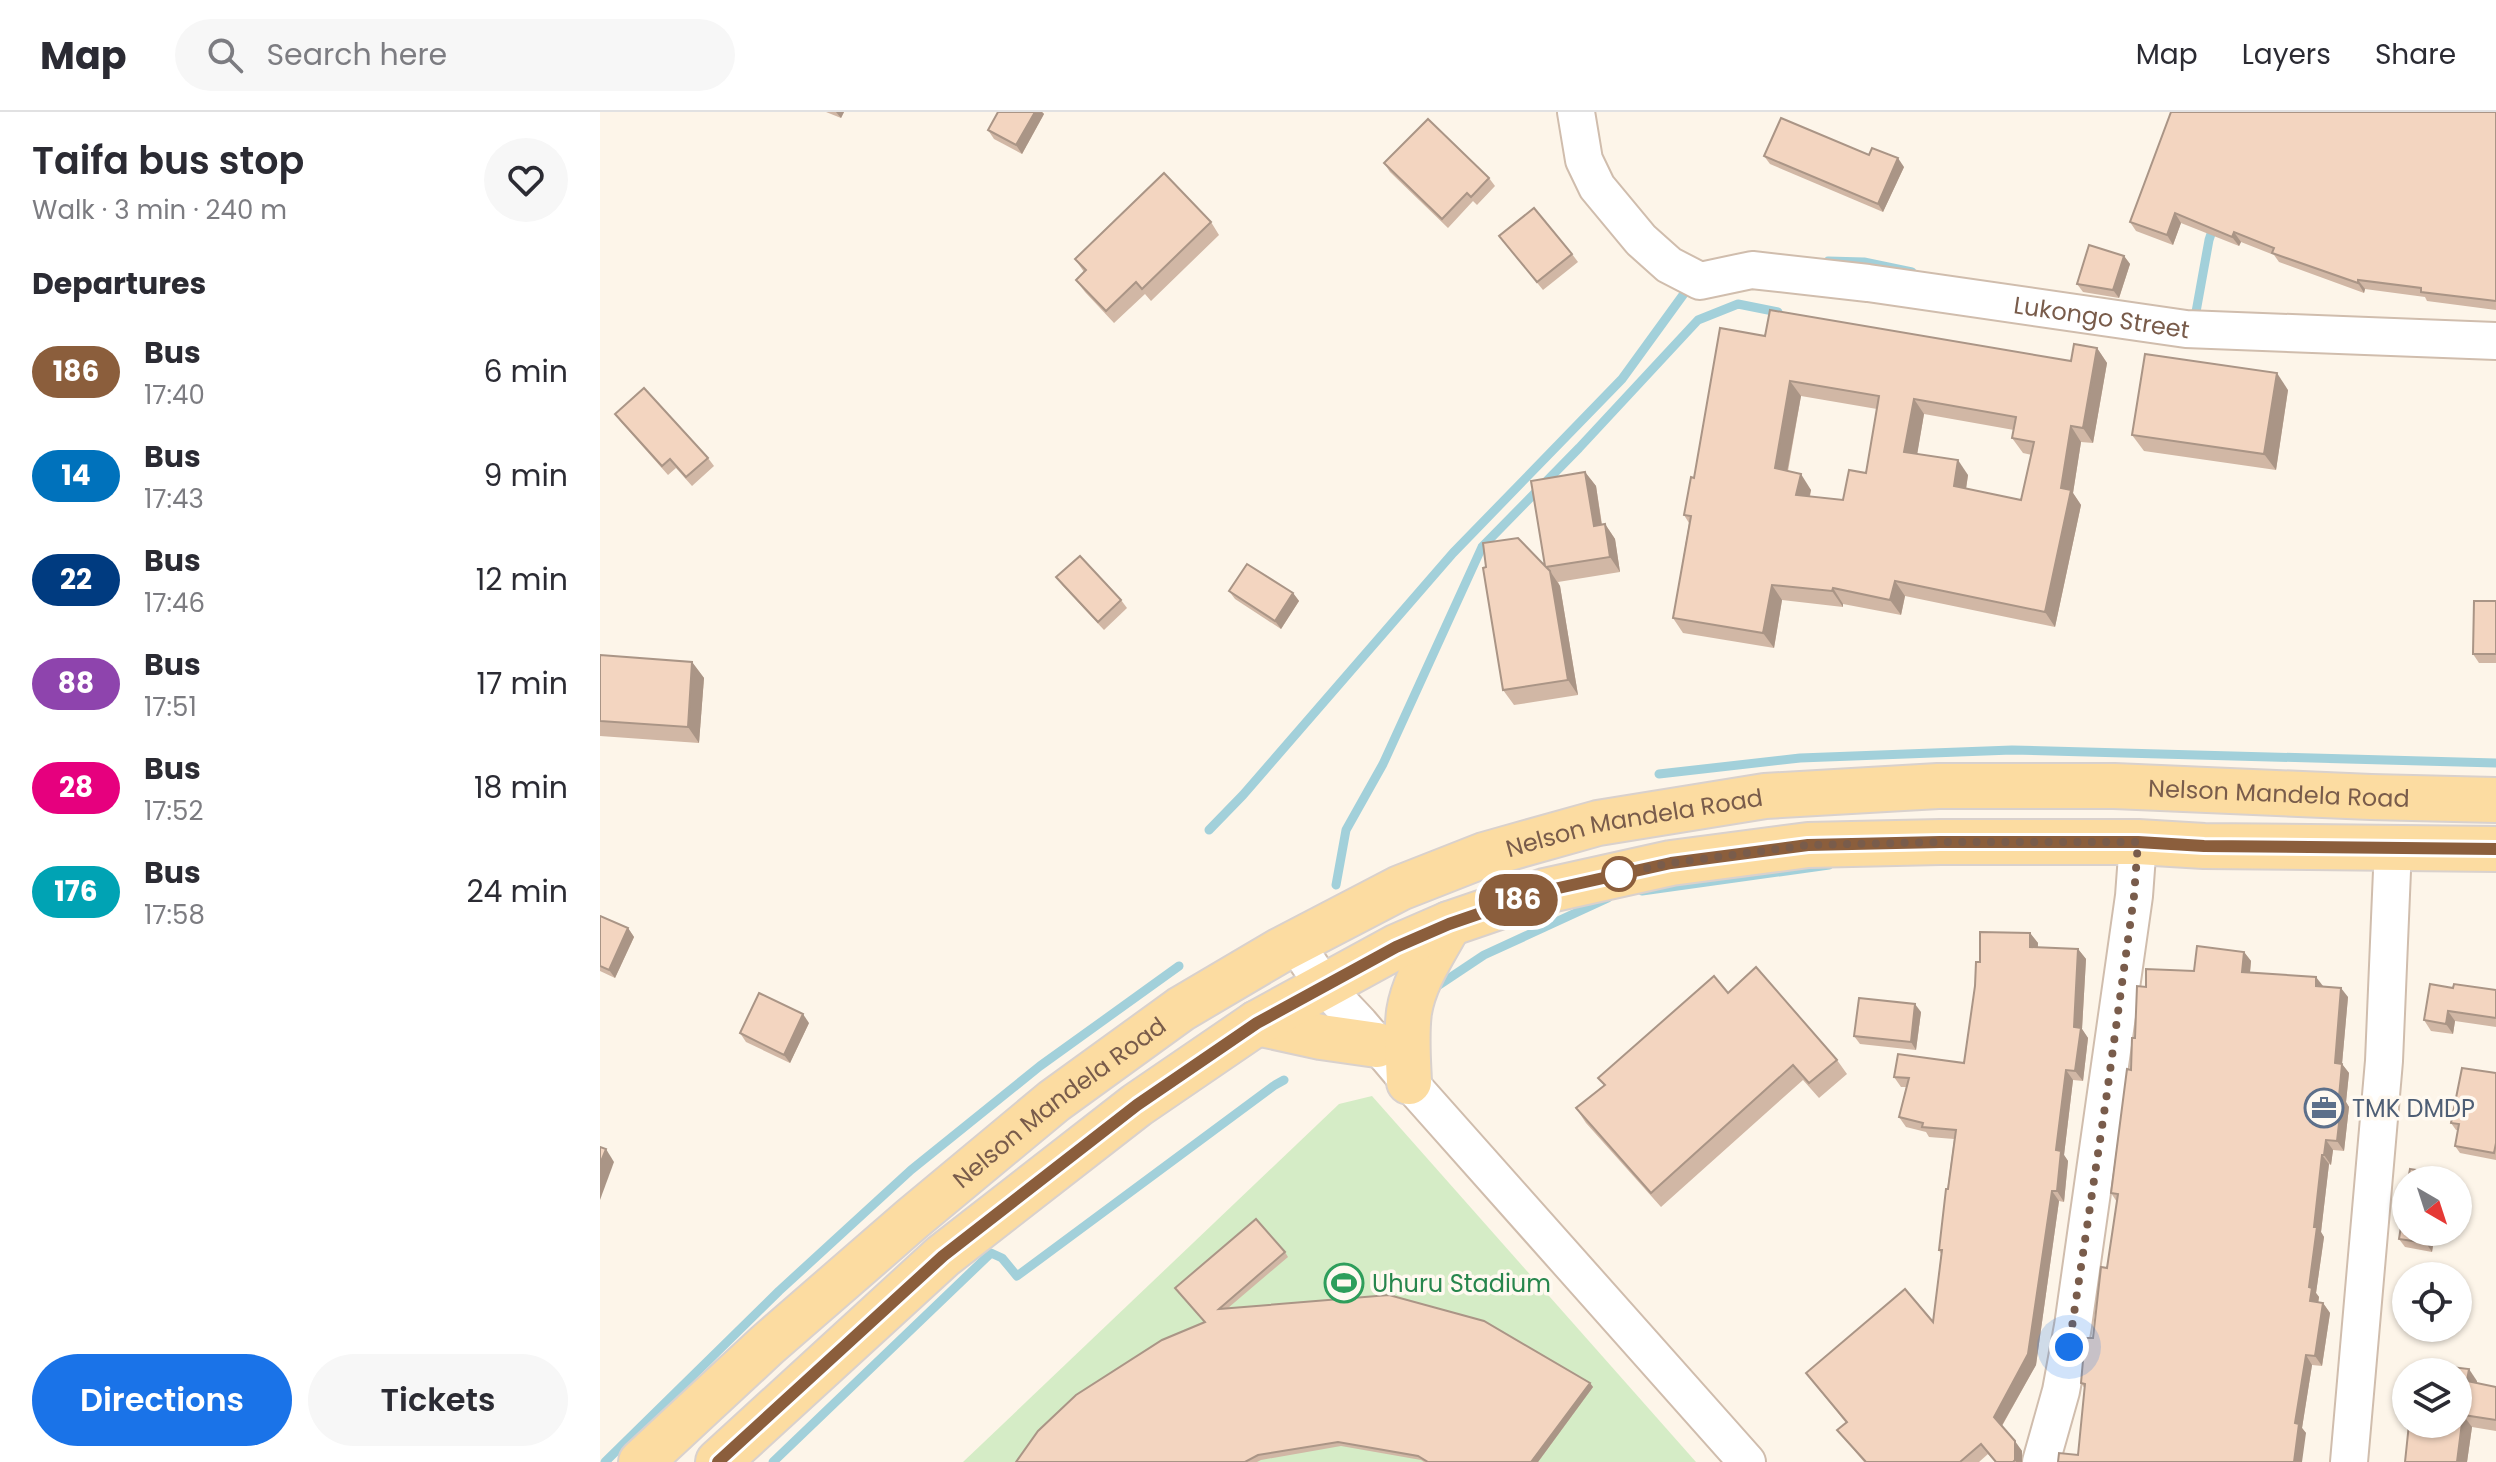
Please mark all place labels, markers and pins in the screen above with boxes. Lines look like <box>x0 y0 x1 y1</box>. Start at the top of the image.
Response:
unlabelled marker <box>1602 857 1636 891</box>
office icon: TMK DMDP <box>2303 1087 2345 1129</box>
place label: TMK DMDP <box>2352 1092 2475 1125</box>
sports icon: Uhuru Stadium <box>1323 1262 1365 1304</box>
place label: Uhuru Stadium <box>1372 1267 1551 1300</box>

